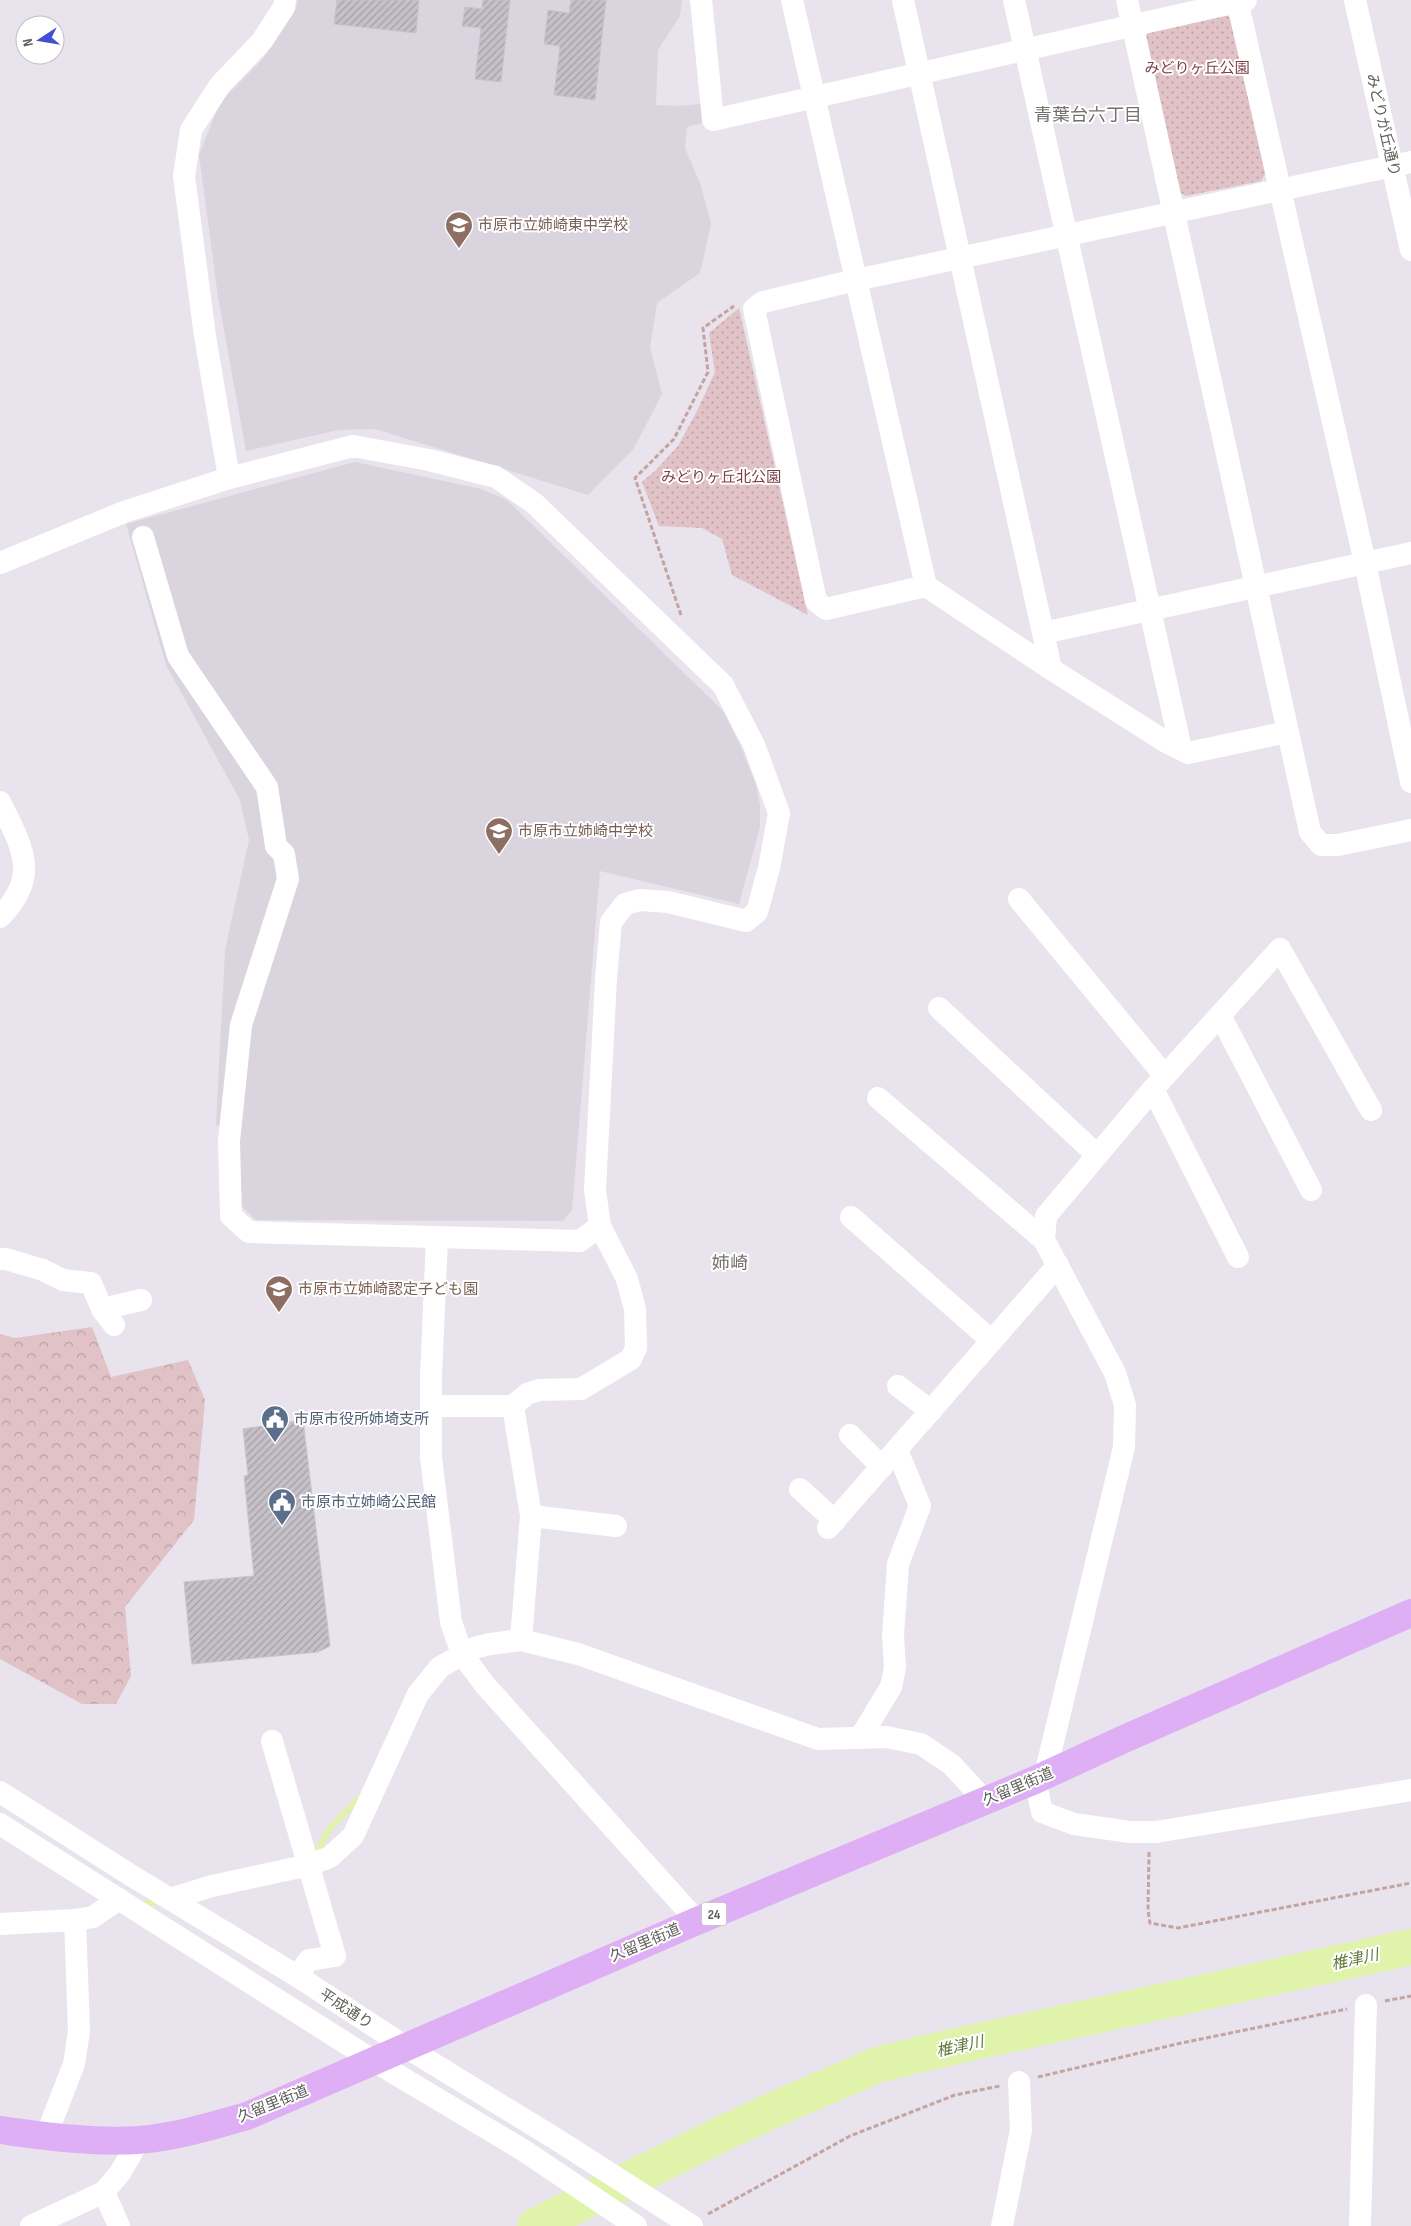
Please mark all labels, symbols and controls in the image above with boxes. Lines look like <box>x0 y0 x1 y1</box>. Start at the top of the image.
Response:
north arrow <box>15 15 65 65</box>
text: N <box>19 37 37 48</box>
park label: みどりヶ丘公園 <box>1144 59 1250 78</box>
street label: みどりが丘通り <box>1362 72 1404 178</box>
district label: 青葉台六丁目 <box>1034 105 1142 126</box>
school or university icon: 市原市立姉崎東中学校 <box>444 210 474 249</box>
place label: 市原市立姉崎東中学校 <box>478 216 628 235</box>
park label: みどりヶ丘北公園 <box>661 468 781 487</box>
school or university icon: 市原市立姉崎中学校 <box>484 816 514 855</box>
place label: 市原市立姉崎中学校 <box>518 822 653 841</box>
district label: 姉崎 <box>712 1253 748 1274</box>
school or university icon: 市原市立姉崎認定子ども園 <box>264 1274 294 1313</box>
place label: 市原市立姉崎認定子ども園 <box>298 1280 478 1299</box>
public building icon: 市原市役所姉埼支所 <box>260 1404 290 1443</box>
place label: 市原市役所姉埼支所 <box>294 1410 429 1429</box>
public building icon: 市原市立姉崎公民館 <box>267 1487 297 1526</box>
place label: 市原市立姉崎公民館 <box>301 1493 436 1512</box>
street label: 久留里街道 <box>980 1764 1056 1810</box>
road number: 24 <box>702 1902 726 1926</box>
street label: 久留里街道 <box>607 1920 683 1966</box>
water label: 椎津川 <box>1330 1945 1382 1974</box>
street label: 平成通り <box>316 1985 376 2033</box>
water label: 椎津川 <box>935 2032 987 2061</box>
street label: 久留里街道 <box>235 2081 311 2127</box>

